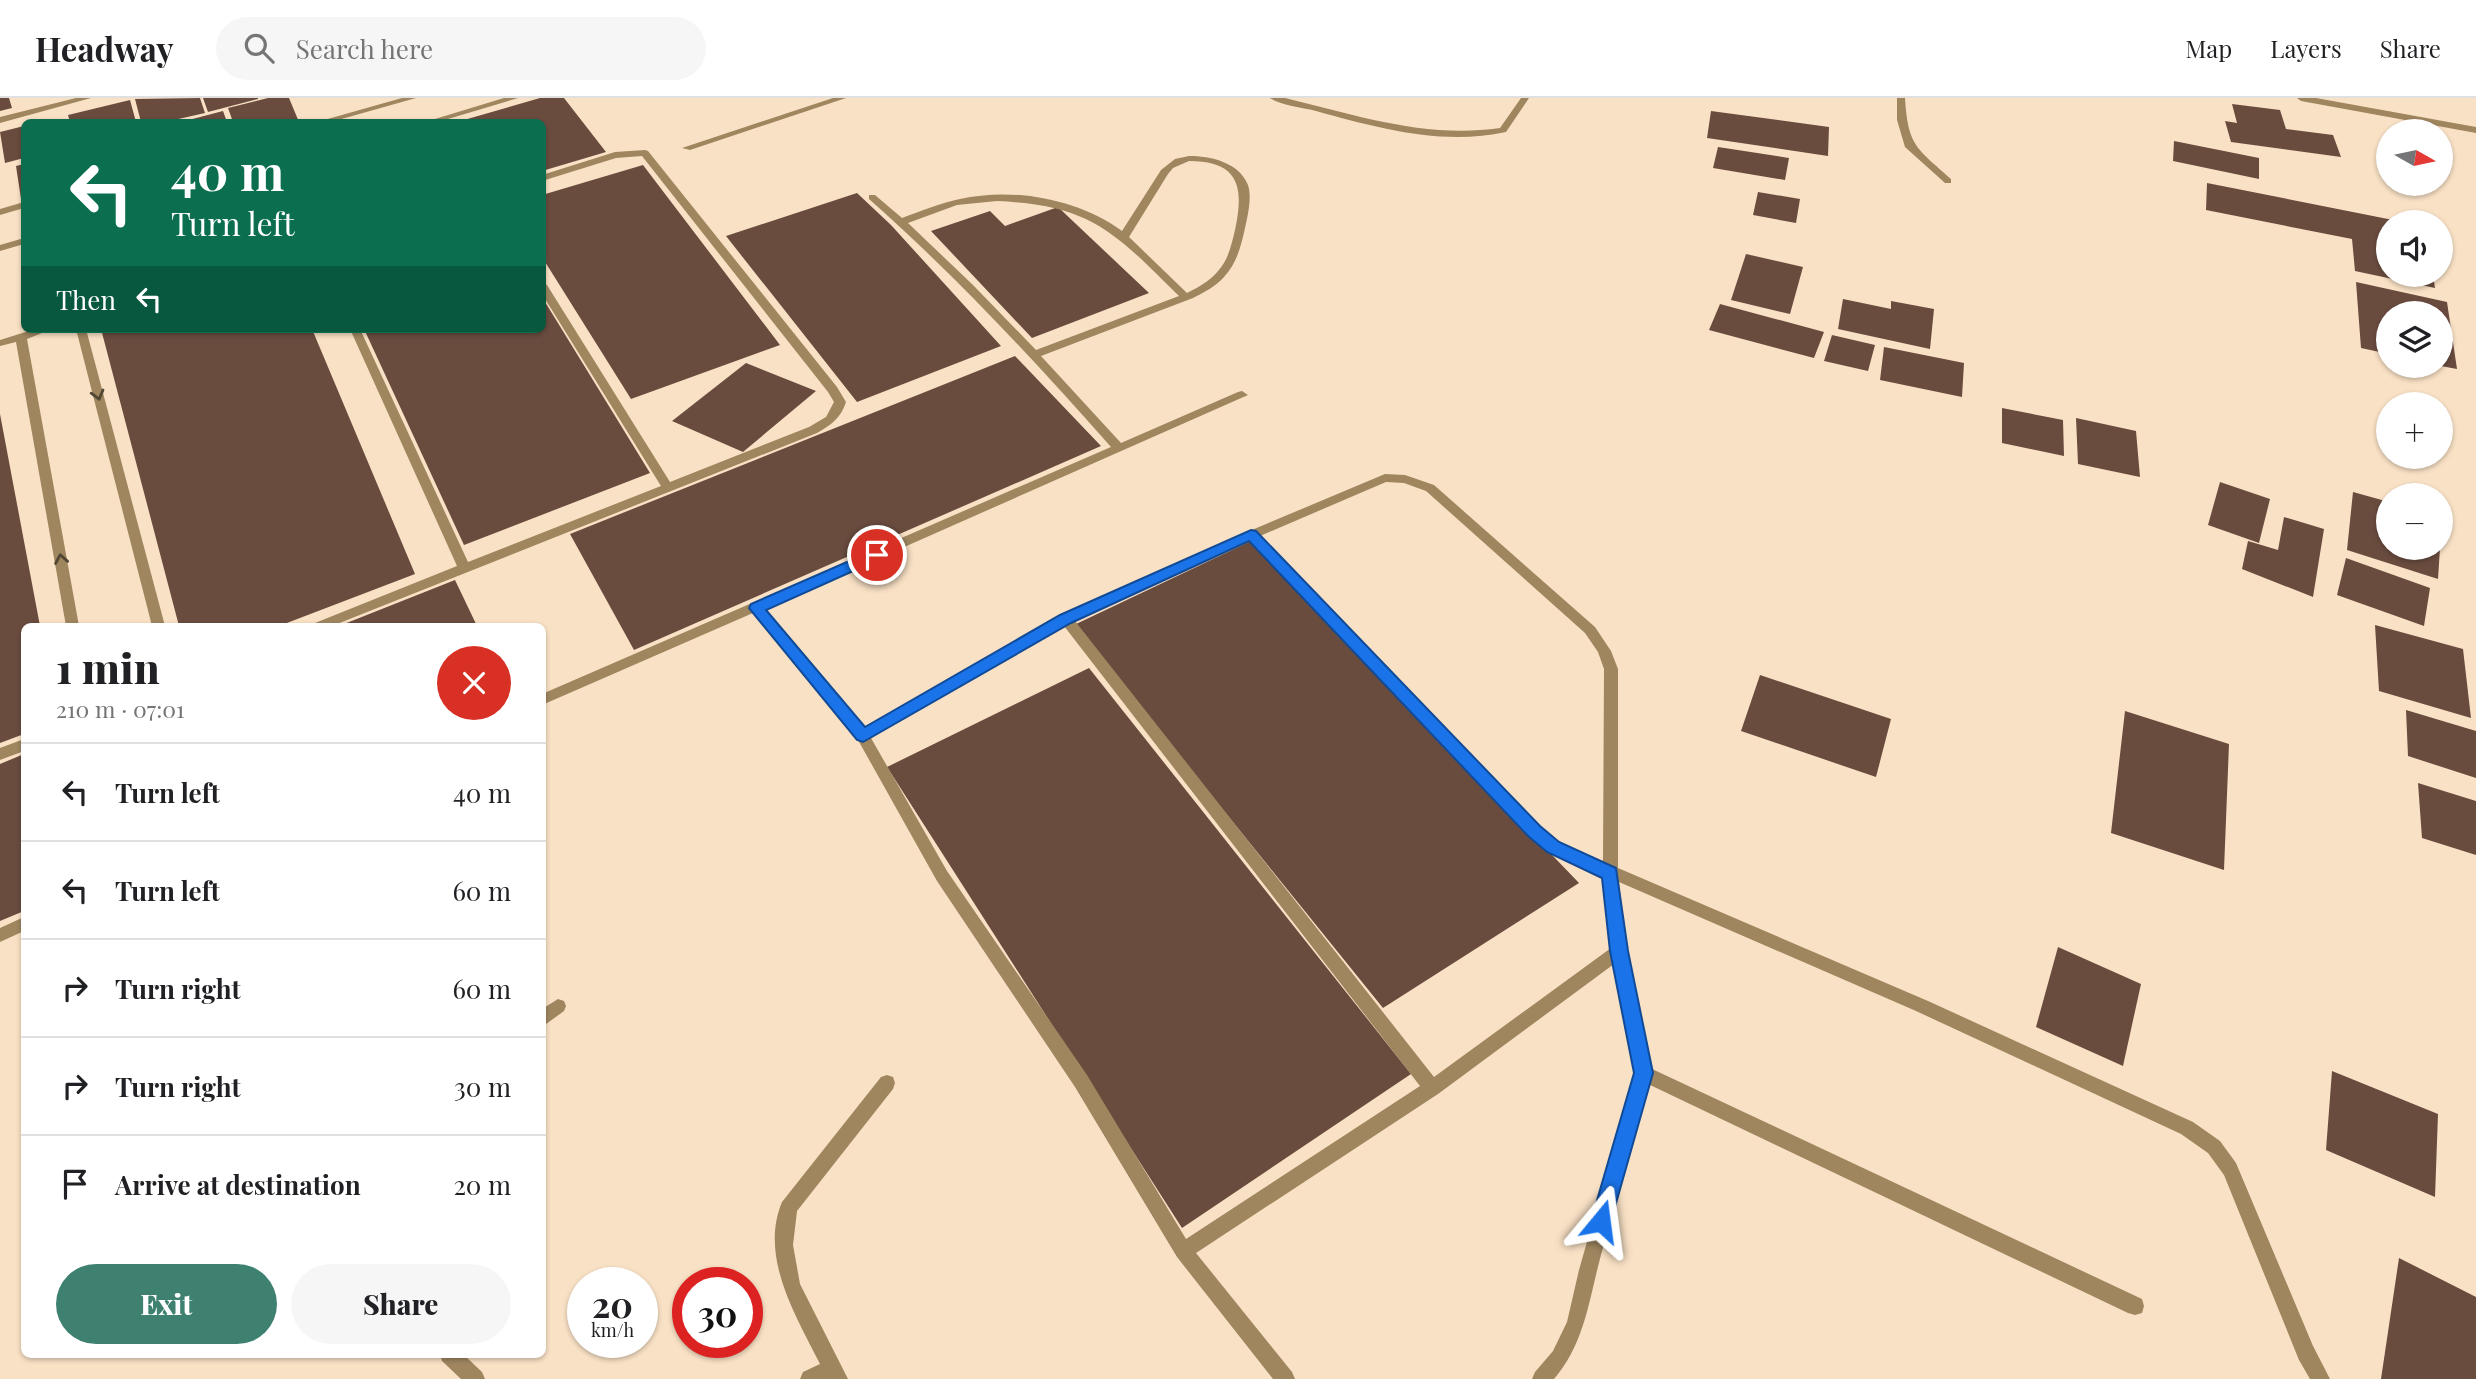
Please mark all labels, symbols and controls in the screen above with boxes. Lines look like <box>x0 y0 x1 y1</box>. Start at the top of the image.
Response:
search box <box>216 17 706 80</box>
text: Headway <box>35 26 174 70</box>
icon: search <box>240 29 278 67</box>
text: Search here <box>296 31 433 66</box>
text: Map <box>2186 32 2232 64</box>
text: Layers <box>2270 32 2342 64</box>
text: Share <box>2380 32 2441 64</box>
north arrow <box>2376 119 2454 196</box>
map controls <box>2376 119 2453 560</box>
text: 40 m <box>171 138 284 203</box>
icon: left <box>56 147 147 238</box>
text: Turn left <box>171 201 295 244</box>
button: sound <box>2376 210 2453 287</box>
icon: left <box>130 280 168 318</box>
text: Then <box>56 282 116 317</box>
button: layers <box>2376 301 2453 378</box>
one-way arrow <box>90 389 104 401</box>
button: + <box>2376 392 2453 469</box>
button: − <box>2376 483 2453 560</box>
pin <box>847 525 907 585</box>
icon: arrive <box>858 536 896 574</box>
one-way arrow <box>54 553 69 565</box>
text: 1 min <box>56 639 160 695</box>
button: close <box>437 646 511 720</box>
text: 210 m · 07:01 <box>56 693 185 724</box>
icon: left <box>56 773 94 811</box>
text: Turn left <box>115 775 220 810</box>
text: 40 m <box>453 775 511 810</box>
icon: left <box>56 871 94 909</box>
text: Turn left <box>115 873 220 908</box>
text: 60 m <box>452 873 511 908</box>
icon: right <box>56 969 94 1007</box>
text: Turn right <box>115 971 241 1006</box>
text: 60 m <box>452 971 511 1006</box>
icon: right <box>56 1067 94 1105</box>
text: Turn right <box>115 1069 241 1104</box>
text: 30 m <box>454 1069 511 1104</box>
icon: arrive <box>56 1165 94 1203</box>
text: Arrive at destination <box>115 1167 361 1202</box>
text: 20 m <box>453 1167 511 1202</box>
position arrow <box>1564 1184 1638 1258</box>
button: Exit <box>56 1264 277 1344</box>
button: Share <box>291 1264 511 1344</box>
speed limit sign: 30 <box>672 1267 763 1358</box>
text: 20 <box>592 1280 633 1327</box>
text: km/h <box>591 1318 634 1342</box>

